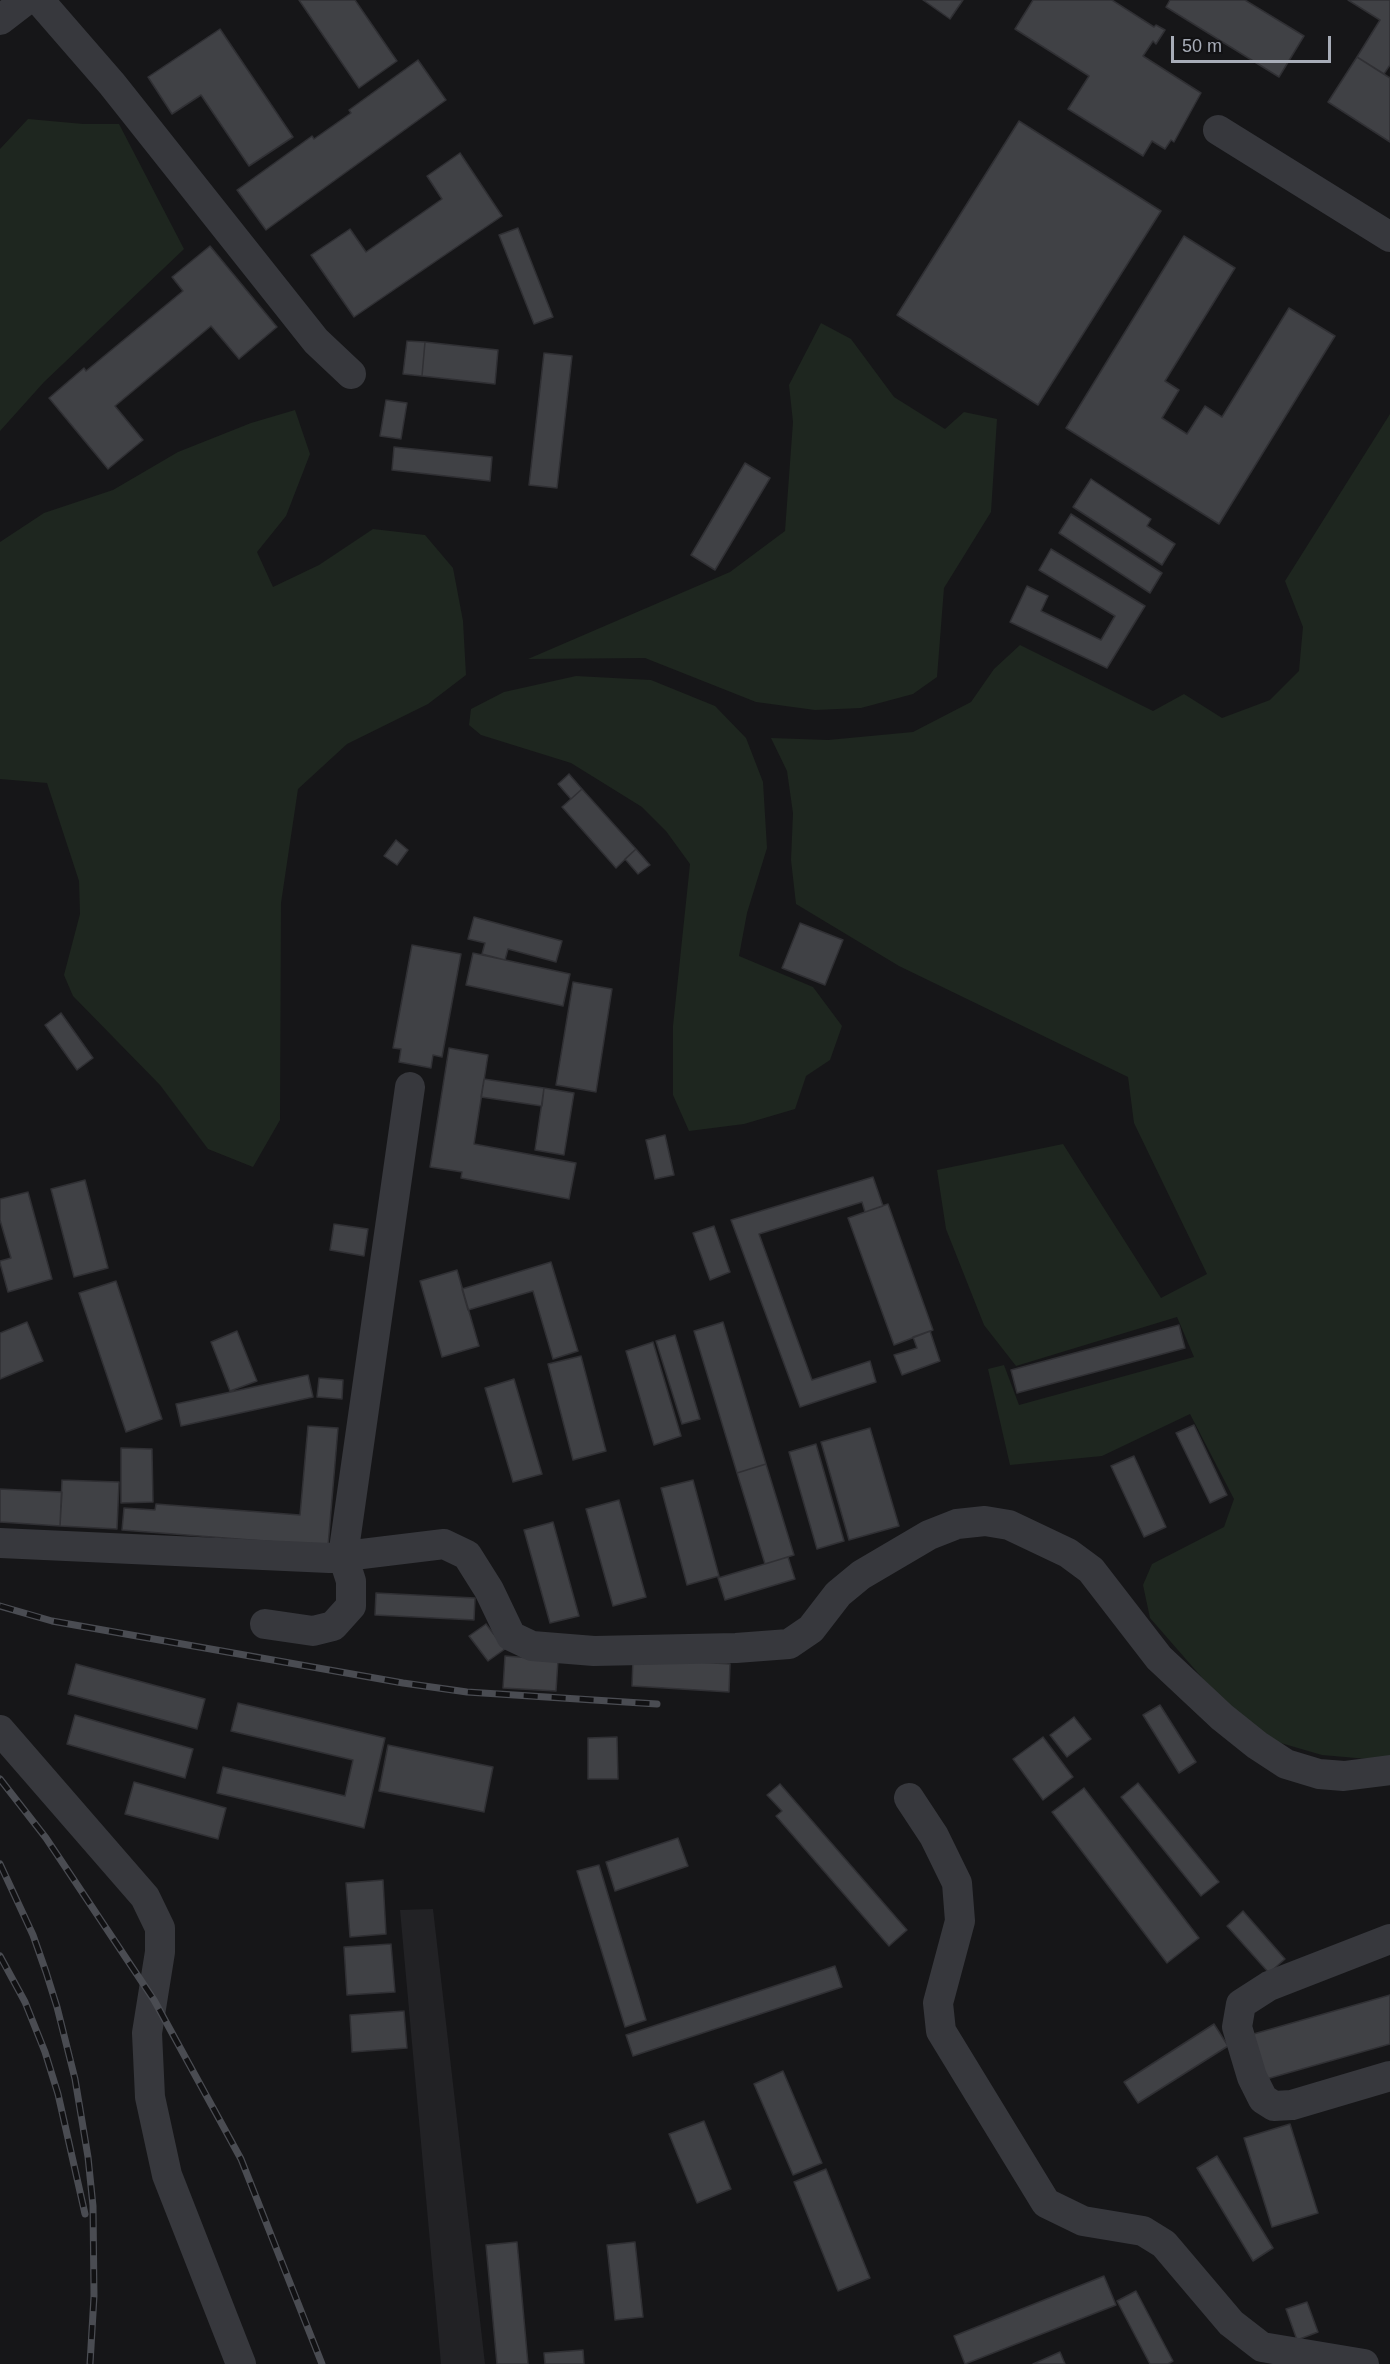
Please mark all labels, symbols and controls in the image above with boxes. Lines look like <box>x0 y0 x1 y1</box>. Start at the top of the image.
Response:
scale bar <box>1174 24 1334 62</box>
text: 50 m <box>1182 36 1222 56</box>

